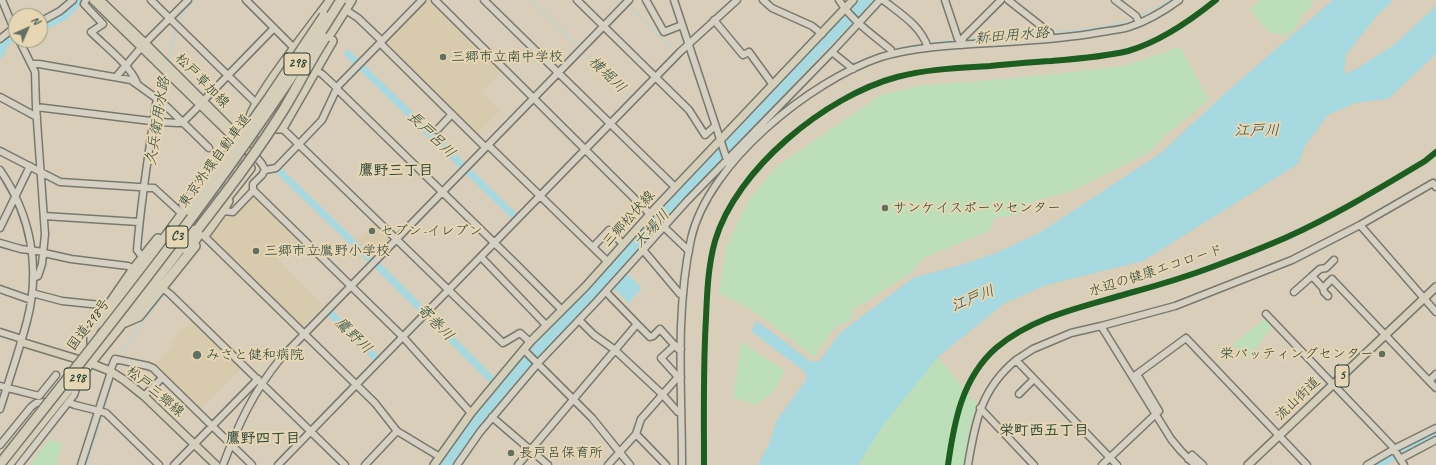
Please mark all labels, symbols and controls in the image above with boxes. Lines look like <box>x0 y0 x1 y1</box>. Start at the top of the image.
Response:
north arrow <box>8 8 48 48</box>
text: N <box>28 13 43 28</box>
water label: 新田用水路 <box>974 24 1050 48</box>
place label: 三郷市立南中学校 <box>451 49 563 65</box>
street label: 松戸草加線 <box>171 50 233 112</box>
marker: 三郷市立南中学校 <box>438 52 448 62</box>
road number: 298 <box>284 53 310 75</box>
water label: 横堀川 <box>585 53 629 97</box>
water label: 久兵衛用水路 <box>142 75 174 167</box>
water label: 長戸呂川 <box>403 108 459 162</box>
street label: 東京外環自動車道 <box>175 111 255 211</box>
water label: 江戸川 <box>1235 122 1279 140</box>
district label: 鷹野三丁目 <box>359 162 433 180</box>
street label: 三郷松伏線 <box>599 187 659 251</box>
place label: サンケイスポーツセンター <box>893 200 1061 216</box>
marker: サンケイスポーツセンター <box>880 203 890 213</box>
water label: 大場川 <box>630 206 674 252</box>
place label: セブン-イレブン <box>380 223 483 239</box>
road number: C3 <box>166 226 188 248</box>
marker: セブン-イレブン <box>367 226 377 236</box>
street label: 水辺の健康エコロード <box>1087 241 1225 301</box>
place label: 三郷市立鷹野小学校 <box>264 243 390 259</box>
marker: 三郷市立鷹野小学校 <box>251 246 261 256</box>
water label: 江戸川 <box>949 282 997 316</box>
street label: 国道298号 <box>64 296 114 354</box>
water label: 寄巻川 <box>413 301 457 345</box>
water label: 鷹野川 <box>331 314 375 358</box>
place label: 栄バッティングセンター <box>1220 346 1374 362</box>
place label: みさと健和病院 <box>206 347 304 363</box>
marker: みさと健和病院 <box>191 349 203 361</box>
marker: 栄バッティングセンター <box>1377 349 1387 359</box>
street label: 松戸三郷線 <box>123 363 187 421</box>
road number: 5 <box>1335 365 1349 387</box>
road number: 298 <box>64 368 90 390</box>
street label: 流山街道 <box>1272 374 1324 424</box>
district label: 栄町西五丁目 <box>999 422 1089 440</box>
district label: 鷹野四丁目 <box>226 430 300 448</box>
place label: 長戸呂保育所 <box>519 445 603 461</box>
marker: 長戸呂保育所 <box>506 448 516 458</box>

